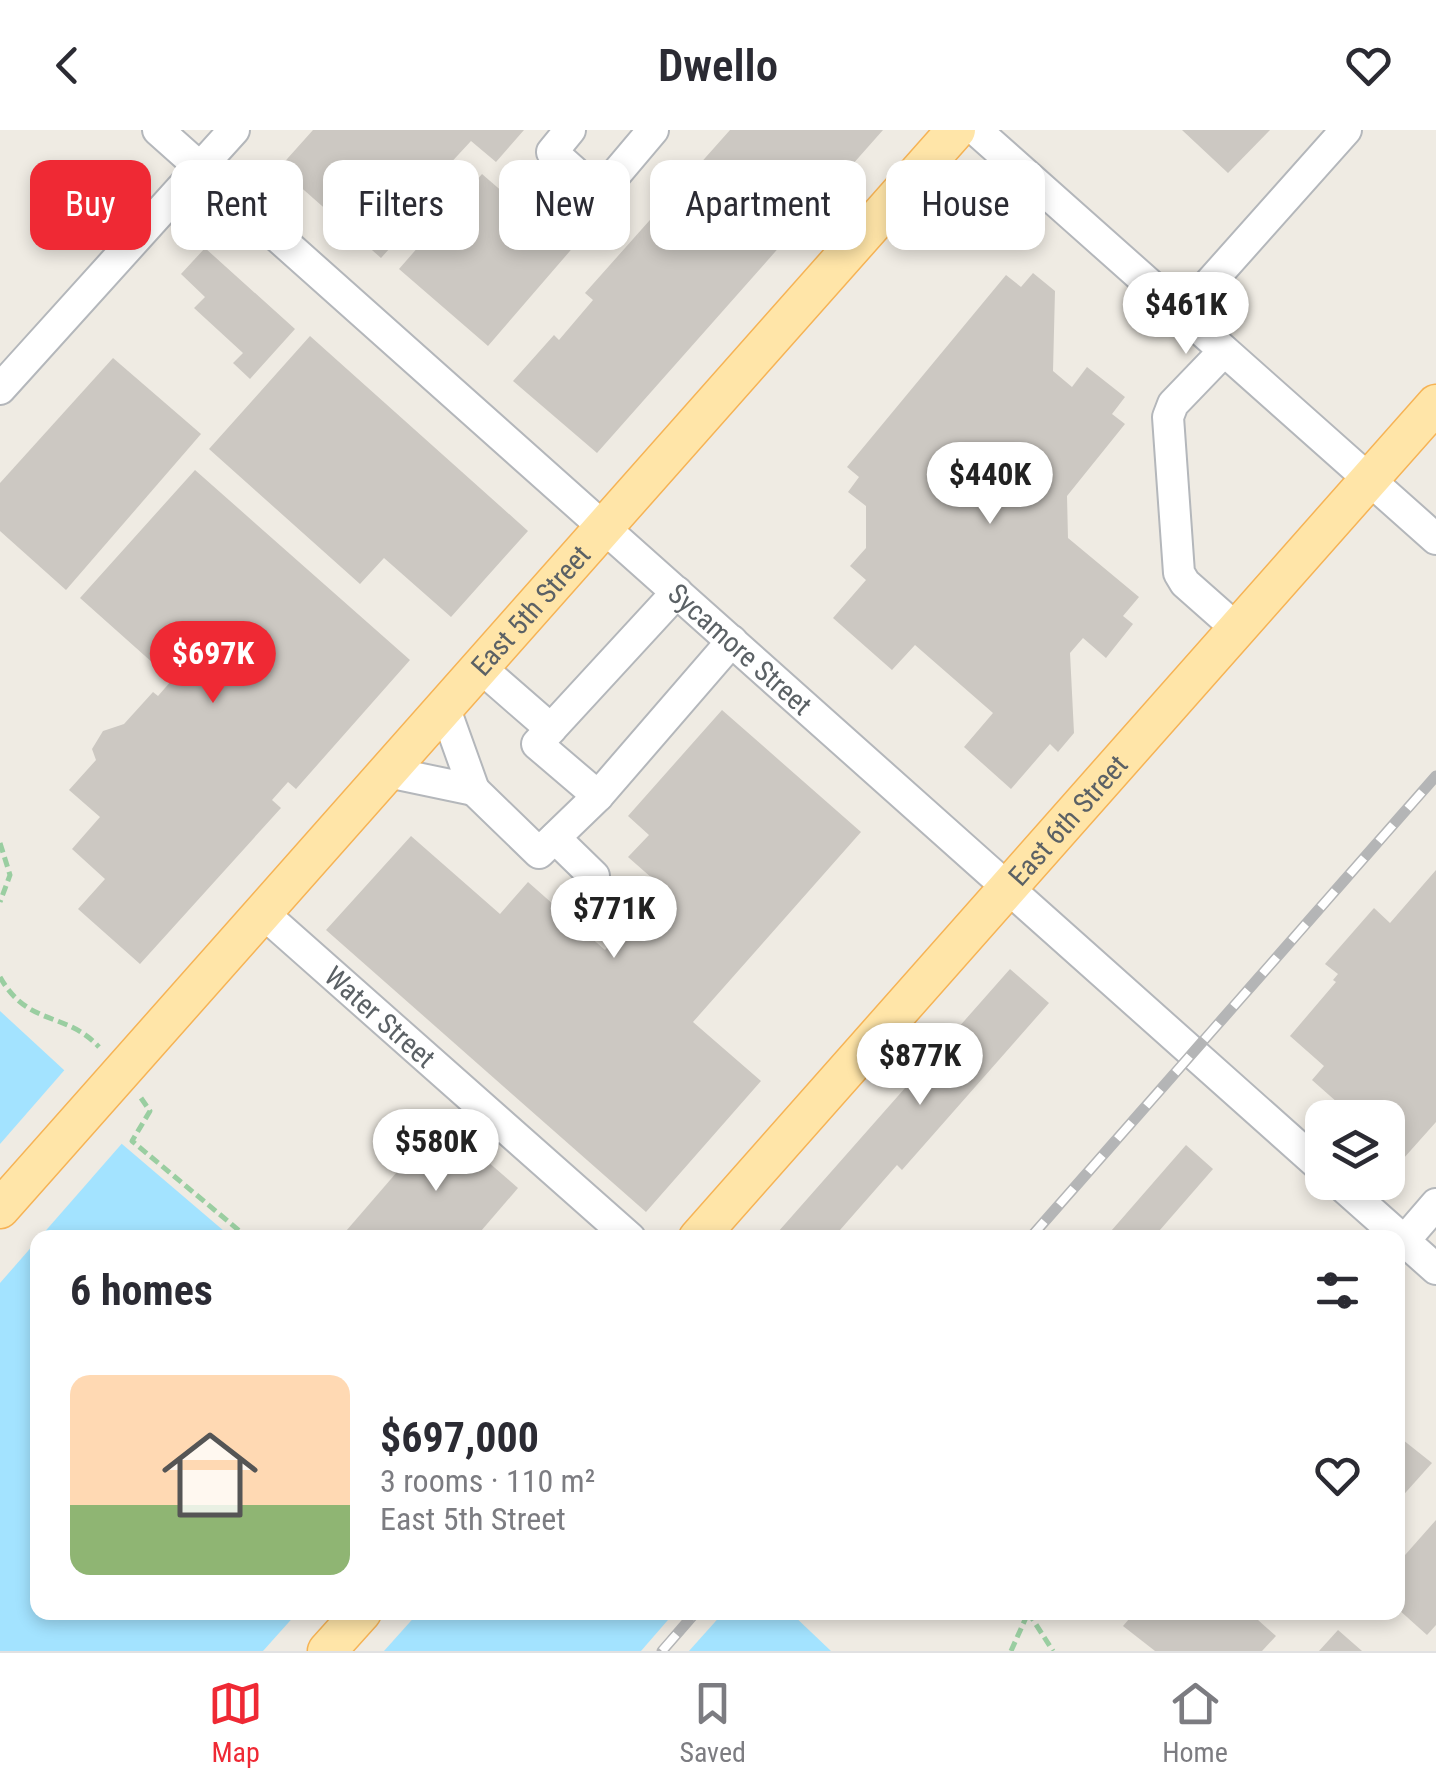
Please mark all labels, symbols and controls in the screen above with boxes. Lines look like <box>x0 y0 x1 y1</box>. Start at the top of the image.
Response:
icon: back <box>40 38 95 93</box>
icon: heart <box>1341 38 1396 93</box>
text: Dwello <box>658 39 778 92</box>
chip: Buy <box>30 160 151 250</box>
chip: Rent <box>171 160 303 250</box>
chip: Filters <box>323 160 479 250</box>
chip: New <box>499 160 630 250</box>
chip: Apartment <box>650 160 866 250</box>
chip: House <box>886 160 1045 250</box>
pin: $461K <box>1116 272 1256 357</box>
text: $461K <box>1145 285 1227 323</box>
pin: $440K <box>920 442 1060 527</box>
text: $440K <box>949 455 1031 493</box>
street label: East 5th Street <box>465 539 597 682</box>
street label: Sycamore Street <box>661 577 818 722</box>
pin: $697K <box>143 621 283 706</box>
text: $697K <box>172 634 254 672</box>
street label: East 6th Street <box>1002 749 1134 892</box>
pin: $771K <box>544 876 684 961</box>
text: $771K <box>573 889 655 927</box>
street label: Water Street <box>318 960 442 1075</box>
pin: $877K <box>850 1023 990 1108</box>
text: $877K <box>879 1036 961 1074</box>
map controls <box>1305 1100 1405 1200</box>
button: layers <box>1305 1100 1405 1200</box>
pin: $580K <box>366 1109 506 1194</box>
text: $580K <box>395 1122 477 1160</box>
icon: filters <box>1310 1263 1365 1318</box>
text: 6 homes <box>70 1266 213 1315</box>
text: $697,000 <box>380 1413 539 1462</box>
icon: home <box>150 1415 270 1535</box>
icon: heart <box>1310 1448 1365 1503</box>
text: 3 rooms · 110 m² <box>380 1462 595 1500</box>
text: East 5th Street <box>380 1500 566 1538</box>
tab: Map <box>208 1676 263 1769</box>
tab: Saved <box>679 1676 746 1769</box>
tab: Home <box>1162 1676 1228 1769</box>

